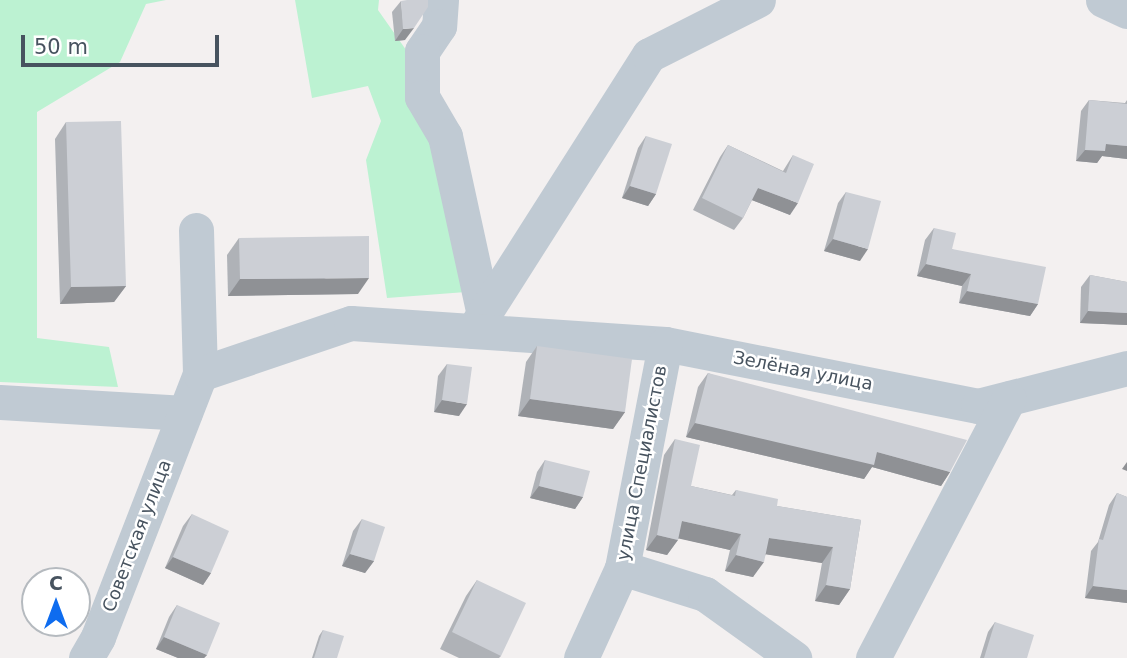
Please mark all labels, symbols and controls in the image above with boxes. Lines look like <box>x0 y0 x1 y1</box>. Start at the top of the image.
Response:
scale bar <box>24 21 222 65</box>
text: 50 m <box>34 35 88 59</box>
street label: Зелёная улица <box>731 347 875 395</box>
street label: улица Специалистов <box>612 364 672 562</box>
street label: Советская улица <box>98 457 176 615</box>
north arrow <box>21 567 91 637</box>
text: С <box>49 572 63 594</box>

